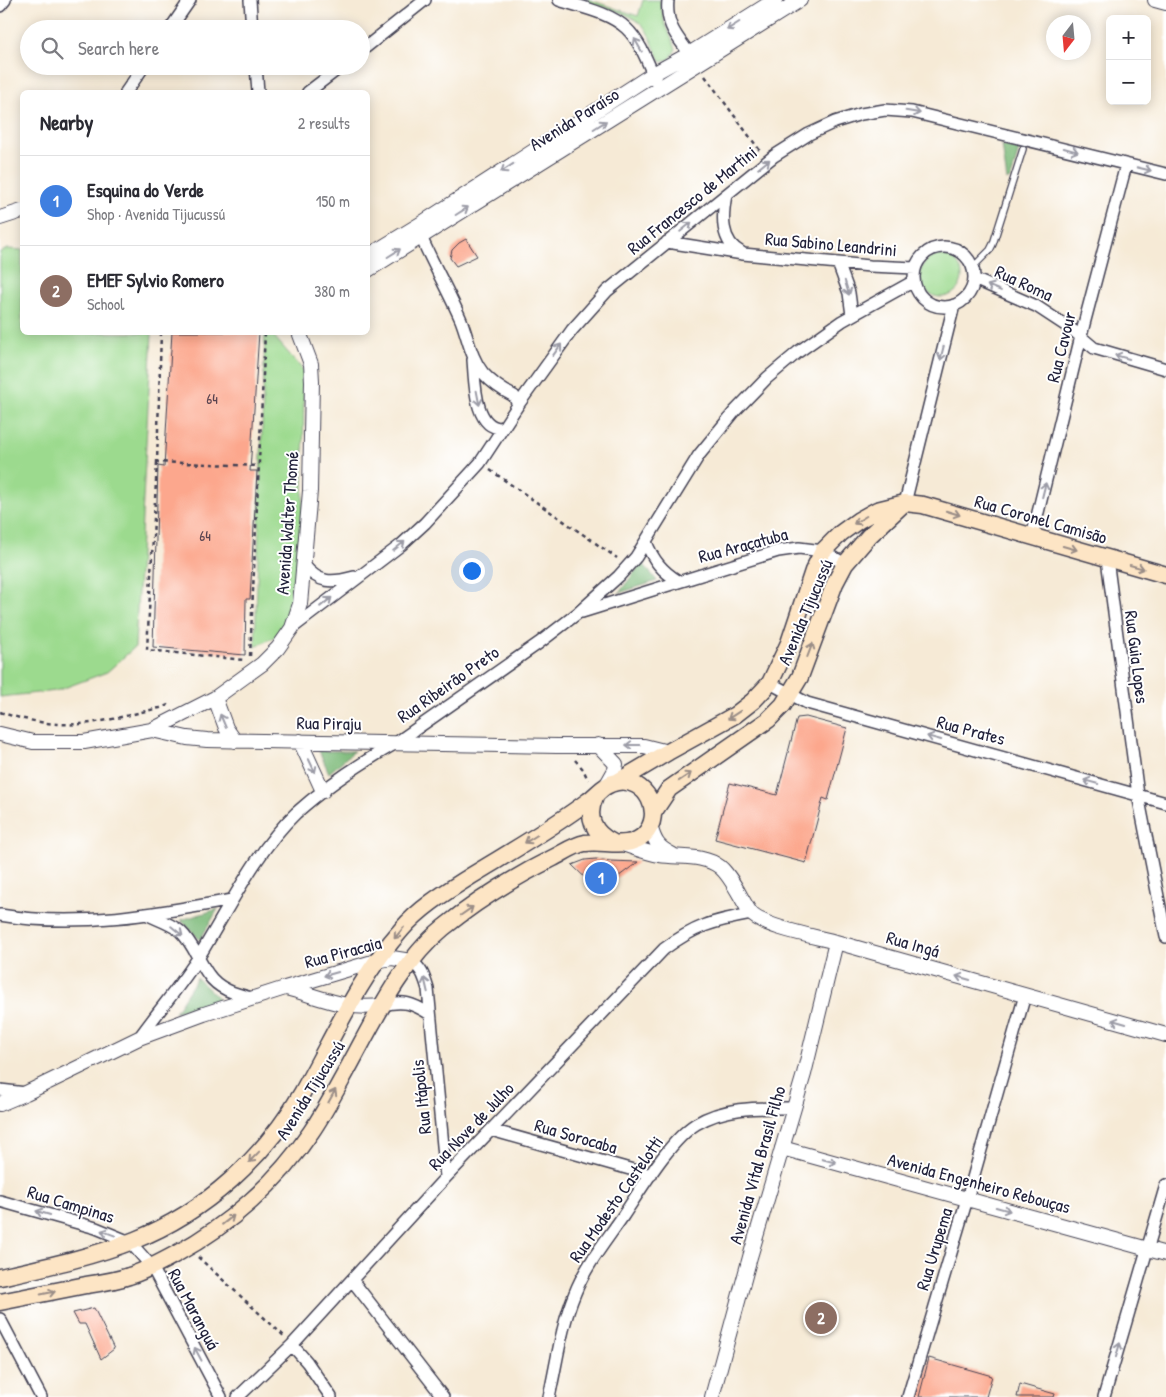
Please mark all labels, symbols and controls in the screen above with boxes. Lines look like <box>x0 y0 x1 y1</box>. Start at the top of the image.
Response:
north arrow <box>1046 15 1091 60</box>
map controls <box>1106 15 1151 105</box>
button: + <box>1106 15 1151 60</box>
search box <box>20 20 370 75</box>
one-way arrow <box>727 21 741 31</box>
icon: search <box>38 34 66 62</box>
text: Search here <box>78 35 159 61</box>
one-way arrow <box>632 38 642 52</box>
button: − <box>1106 60 1151 105</box>
street label: Avenida Paraíso <box>524 82 624 156</box>
text: Nearby <box>40 108 93 137</box>
one-way arrow <box>904 108 920 118</box>
text: 2 results <box>298 112 350 134</box>
one-way arrow <box>593 120 607 131</box>
street label: Rua Francesco de Martini <box>622 140 762 260</box>
one-way arrow <box>1062 146 1078 155</box>
one-way arrow <box>757 159 770 170</box>
one-way arrow <box>500 163 514 173</box>
one-way arrow <box>1135 165 1151 174</box>
text: Esquina do Verde <box>87 177 204 203</box>
text: 1 <box>53 190 59 212</box>
text: 150 m <box>316 190 350 212</box>
text: Shop · Avenida Tijucussú <box>87 203 225 225</box>
one-way arrow <box>455 206 469 217</box>
one-way arrow <box>680 222 693 233</box>
street label: Rua Sabino Leandrini <box>764 226 898 262</box>
one-way arrow <box>387 248 401 259</box>
street label: Rua Roma <box>991 259 1057 307</box>
text: EMEF Sylvio Romero <box>87 267 224 293</box>
text: 2 <box>52 280 60 302</box>
text: 380 m <box>314 280 350 302</box>
one-way arrow <box>843 280 852 296</box>
one-way arrow <box>987 282 1002 292</box>
text: School <box>87 293 124 315</box>
street label: Rua Cavour <box>1040 309 1082 385</box>
one-way arrow <box>552 343 562 357</box>
one-way arrow <box>937 344 946 360</box>
one-way arrow <box>1114 352 1130 361</box>
house number: 64 <box>206 388 218 409</box>
one-way arrow <box>474 389 483 405</box>
street label: Avenida Walter Thomé <box>270 451 304 595</box>
one-way arrow <box>1040 483 1049 499</box>
street label: Rua Coronel Camisão <box>972 488 1110 550</box>
one-way arrow <box>944 509 960 519</box>
one-way arrow <box>853 515 867 525</box>
street label: Rua Araçatuba <box>696 521 790 569</box>
house number: 64 <box>199 525 211 546</box>
one-way arrow <box>392 541 405 552</box>
one-way arrow <box>1061 544 1077 553</box>
street label: Avenida Tijucussú <box>771 555 839 669</box>
your location <box>459 558 485 584</box>
one-way arrow <box>1128 563 1144 572</box>
one-way arrow <box>319 597 333 607</box>
street label: Rua Guia Lopes <box>1119 609 1155 705</box>
street label: Rua Ribeirão Preto <box>392 640 504 728</box>
one-way arrow <box>806 643 816 658</box>
street label: Rua Prates <box>934 709 1008 751</box>
street label: Rua Piraju <box>296 710 362 736</box>
one-way arrow <box>727 711 741 721</box>
one-way arrow <box>218 713 227 729</box>
one-way arrow <box>926 733 942 743</box>
one-way arrow <box>625 741 641 750</box>
one-way arrow <box>308 758 317 773</box>
one-way arrow <box>678 772 692 782</box>
one-way arrow <box>1083 776 1099 786</box>
one-way arrow <box>524 834 538 844</box>
pin: 1 <box>585 859 617 897</box>
one-way arrow <box>460 906 474 916</box>
one-way arrow <box>171 925 184 936</box>
street label: Rua Ingá <box>884 925 942 963</box>
one-way arrow <box>394 926 405 939</box>
street label: Rua Piracaia <box>302 930 384 974</box>
one-way arrow <box>323 970 339 980</box>
one-way arrow <box>955 972 971 982</box>
one-way arrow <box>421 977 430 993</box>
one-way arrow <box>1112 1017 1128 1026</box>
street label: Avenida Tijucussú <box>270 1036 350 1144</box>
street label: Rua Itápolis <box>405 1058 437 1135</box>
street label: Rua Nove de Julho <box>423 1076 519 1176</box>
street label: Avenida Vital Brasil Filho <box>722 1083 792 1247</box>
one-way arrow <box>327 1089 337 1104</box>
street label: Rua Sorocaba <box>532 1112 620 1160</box>
street label: Rua Modesto Castelotti <box>563 1131 669 1267</box>
street label: Avenida Engenheiro Rebouças <box>885 1147 1073 1219</box>
one-way arrow <box>248 1151 260 1163</box>
one-way arrow <box>821 1157 837 1166</box>
street label: Rua Campinas <box>25 1179 118 1229</box>
one-way arrow <box>994 1204 1010 1214</box>
street label: Rua Urupema <box>910 1205 958 1293</box>
one-way arrow <box>35 1208 51 1218</box>
one-way arrow <box>221 1215 235 1225</box>
one-way arrow <box>101 1228 116 1237</box>
street label: Rua Maranguá <box>162 1264 226 1354</box>
one-way arrow <box>39 1287 55 1297</box>
pin: 2 <box>805 1299 837 1337</box>
one-way arrow <box>1113 1343 1123 1359</box>
one-way arrow <box>193 1347 202 1362</box>

